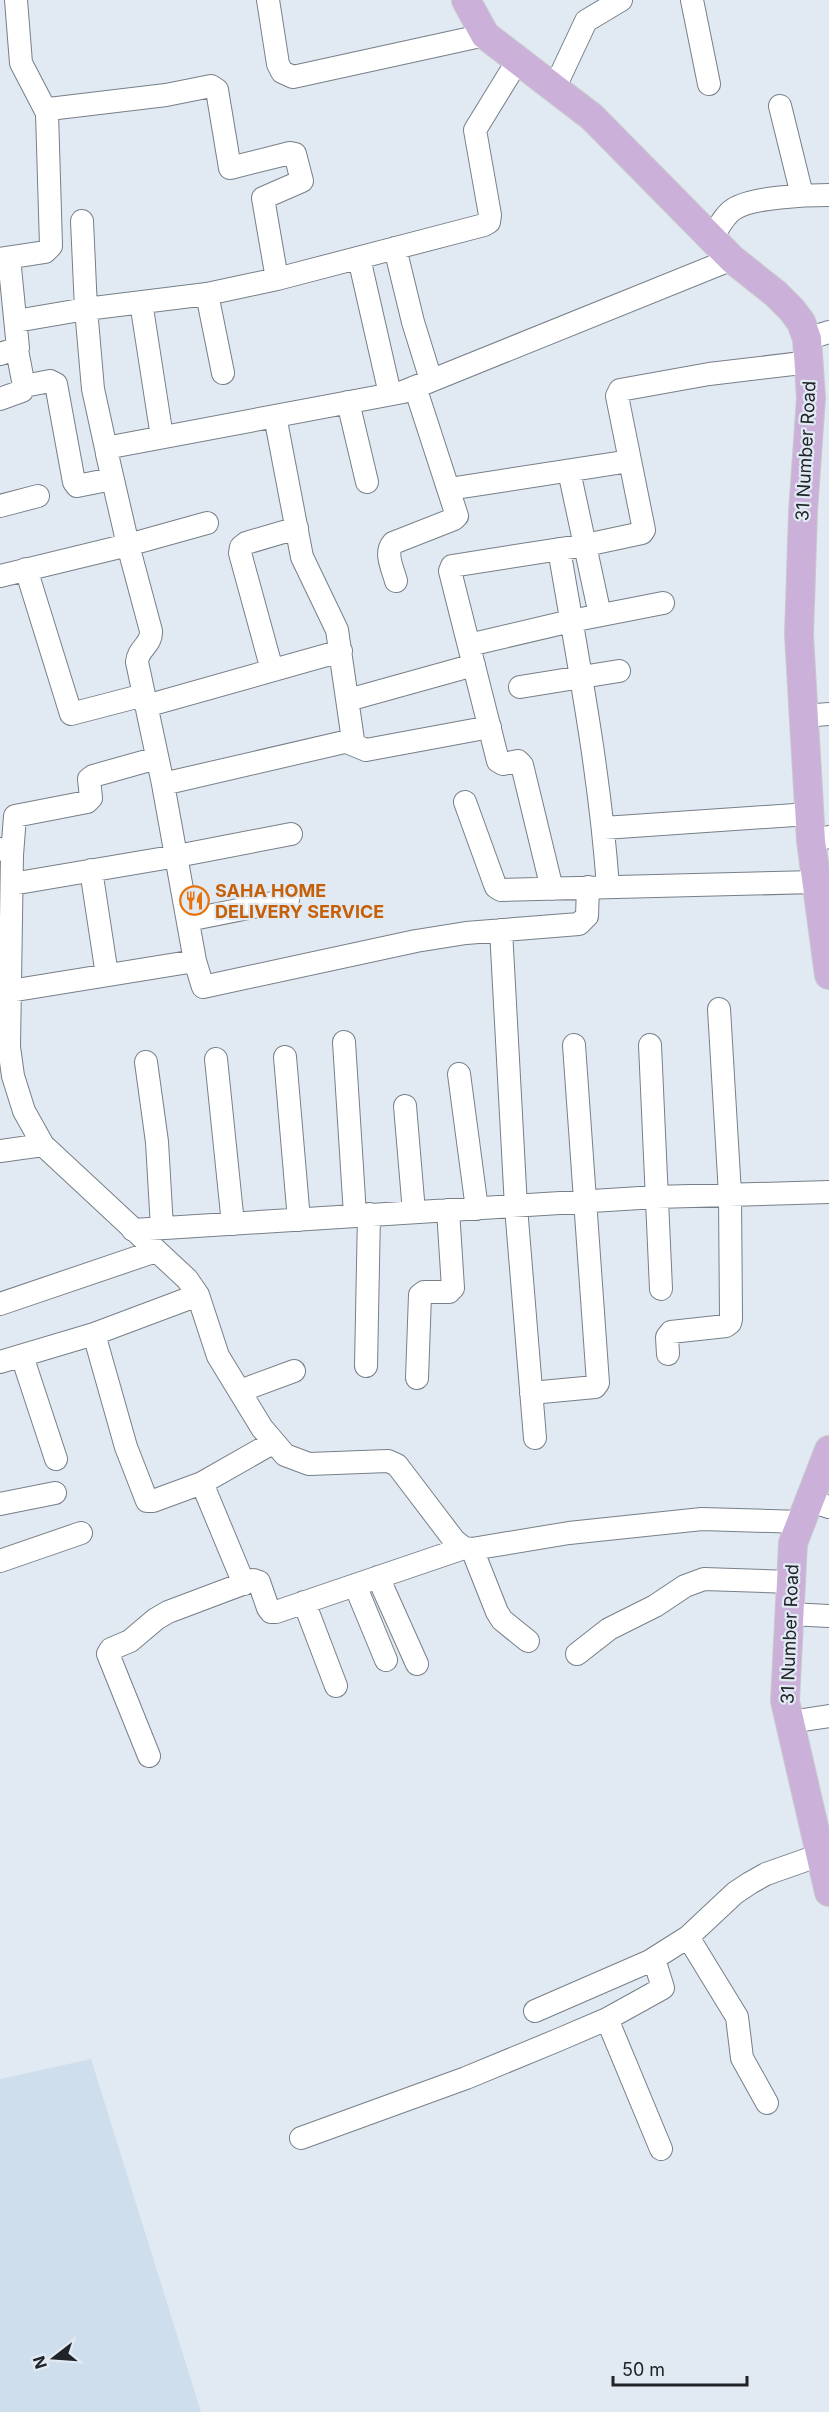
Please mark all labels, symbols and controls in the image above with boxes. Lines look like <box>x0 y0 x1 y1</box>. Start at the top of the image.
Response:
street label: 31 Number Road <box>791 380 820 522</box>
place label: SAHA HOME DELIVERY SERVICE <box>215 880 384 922</box>
restaurant icon: SAHA HOME DELIVERY SERVICE <box>178 885 210 917</box>
street label: 31 Number Road <box>777 1564 802 1704</box>
north arrow <box>24 2328 84 2388</box>
scale bar <box>613 2349 746 2387</box>
text: N <box>28 2354 51 2371</box>
text: 50 m <box>622 2359 665 2380</box>

